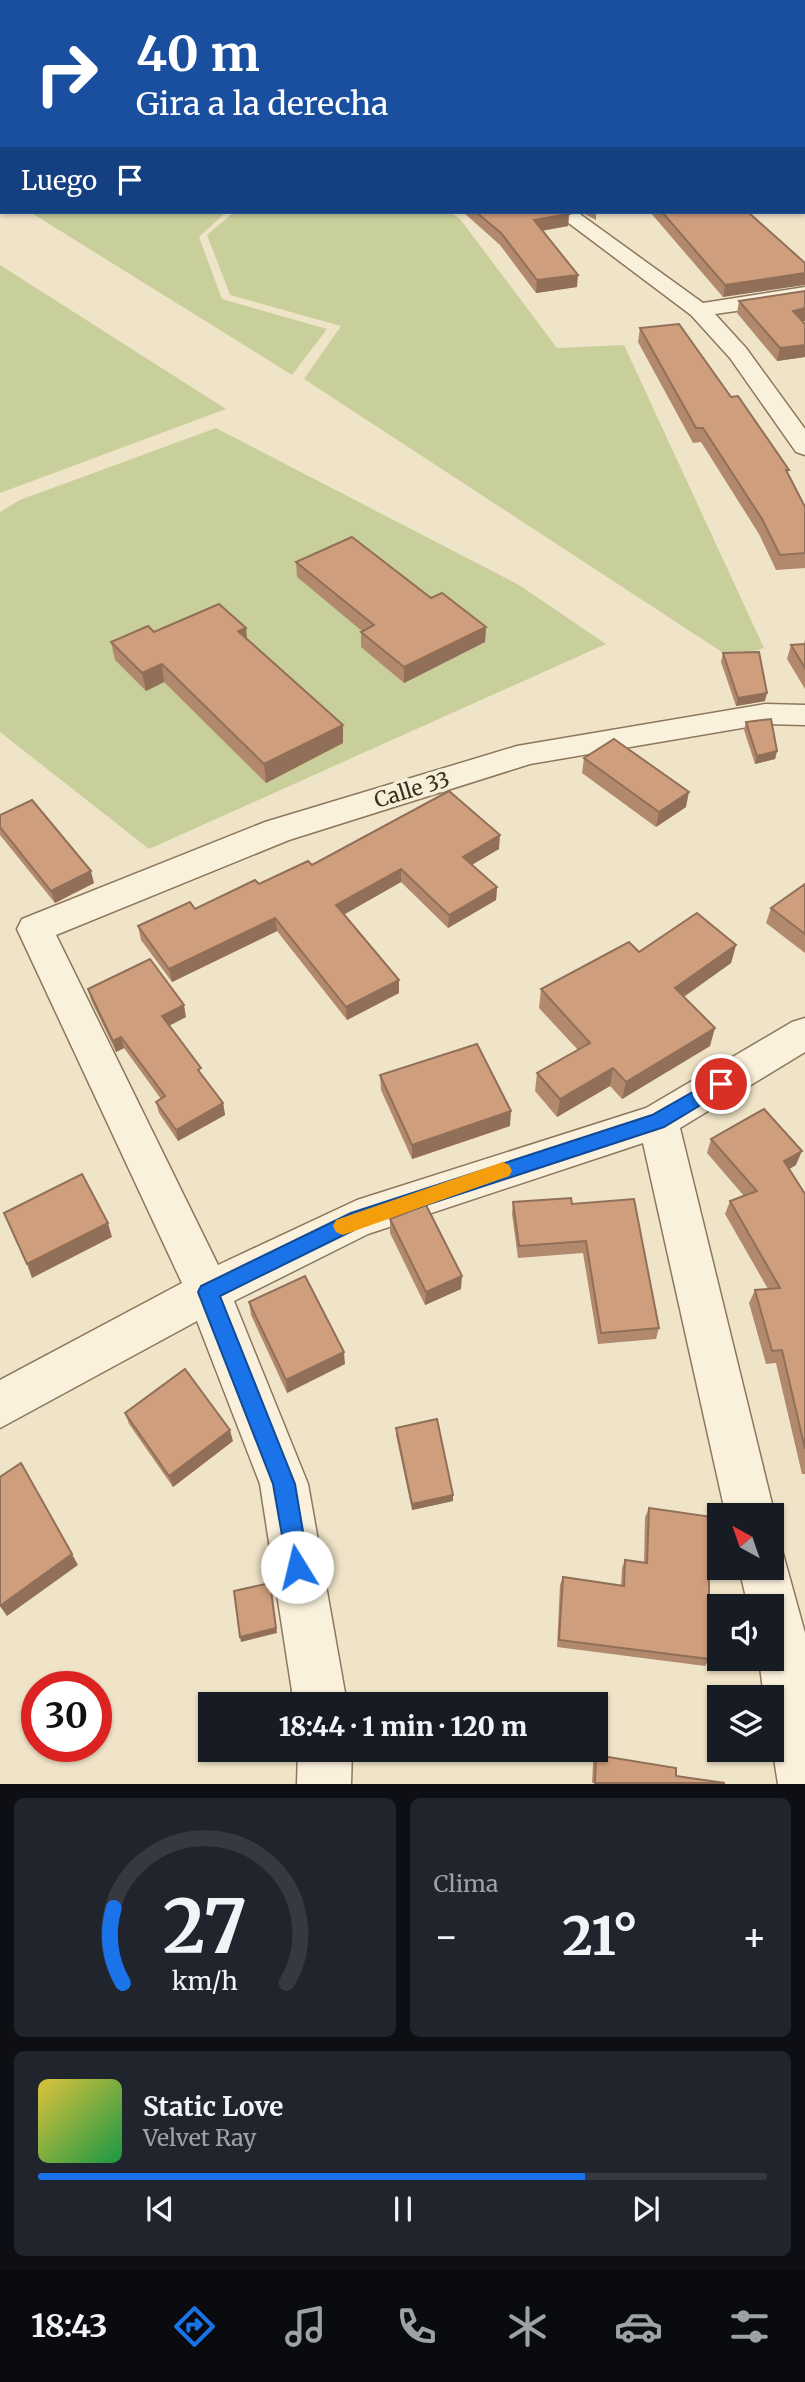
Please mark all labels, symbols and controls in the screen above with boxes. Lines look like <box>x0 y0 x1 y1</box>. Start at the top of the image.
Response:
text: 40 m <box>136 23 260 84</box>
icon: right <box>21 28 112 119</box>
text: Gira a la derecha <box>136 84 389 124</box>
icon: arrive <box>111 161 149 199</box>
text: Luego <box>21 164 97 197</box>
street label: Calle 33 <box>371 765 453 814</box>
pin <box>691 1054 751 1114</box>
icon: arrive <box>702 1065 740 1103</box>
north arrow <box>707 1503 784 1580</box>
map controls <box>707 1503 784 1762</box>
position arrow <box>260 1530 334 1604</box>
button: sound <box>707 1594 784 1671</box>
speed limit sign: 30 <box>21 1671 112 1762</box>
button: layers <box>707 1685 784 1762</box>
text: 18:44 · 1 min · 120 m <box>279 1710 527 1743</box>
text: Clima <box>434 1869 498 1898</box>
text: 27 <box>163 1882 247 1974</box>
text: 21° <box>562 1904 638 1969</box>
text: − <box>434 1913 459 1960</box>
text: + <box>742 1913 767 1960</box>
text: km/h <box>172 1965 238 1997</box>
text: Static Love <box>143 2090 283 2123</box>
text: Velvet Ray <box>143 2123 256 2152</box>
icon: previous <box>141 2190 179 2228</box>
icon: pause <box>384 2190 422 2228</box>
icon: next <box>627 2190 665 2228</box>
icon: directions <box>170 2302 219 2351</box>
icon: music <box>281 2302 330 2351</box>
icon: phone <box>392 2302 441 2351</box>
icon: climate <box>503 2302 552 2351</box>
icon: car <box>614 2302 663 2351</box>
icon: filters <box>725 2302 774 2351</box>
text: 18:43 <box>31 2306 108 2346</box>

